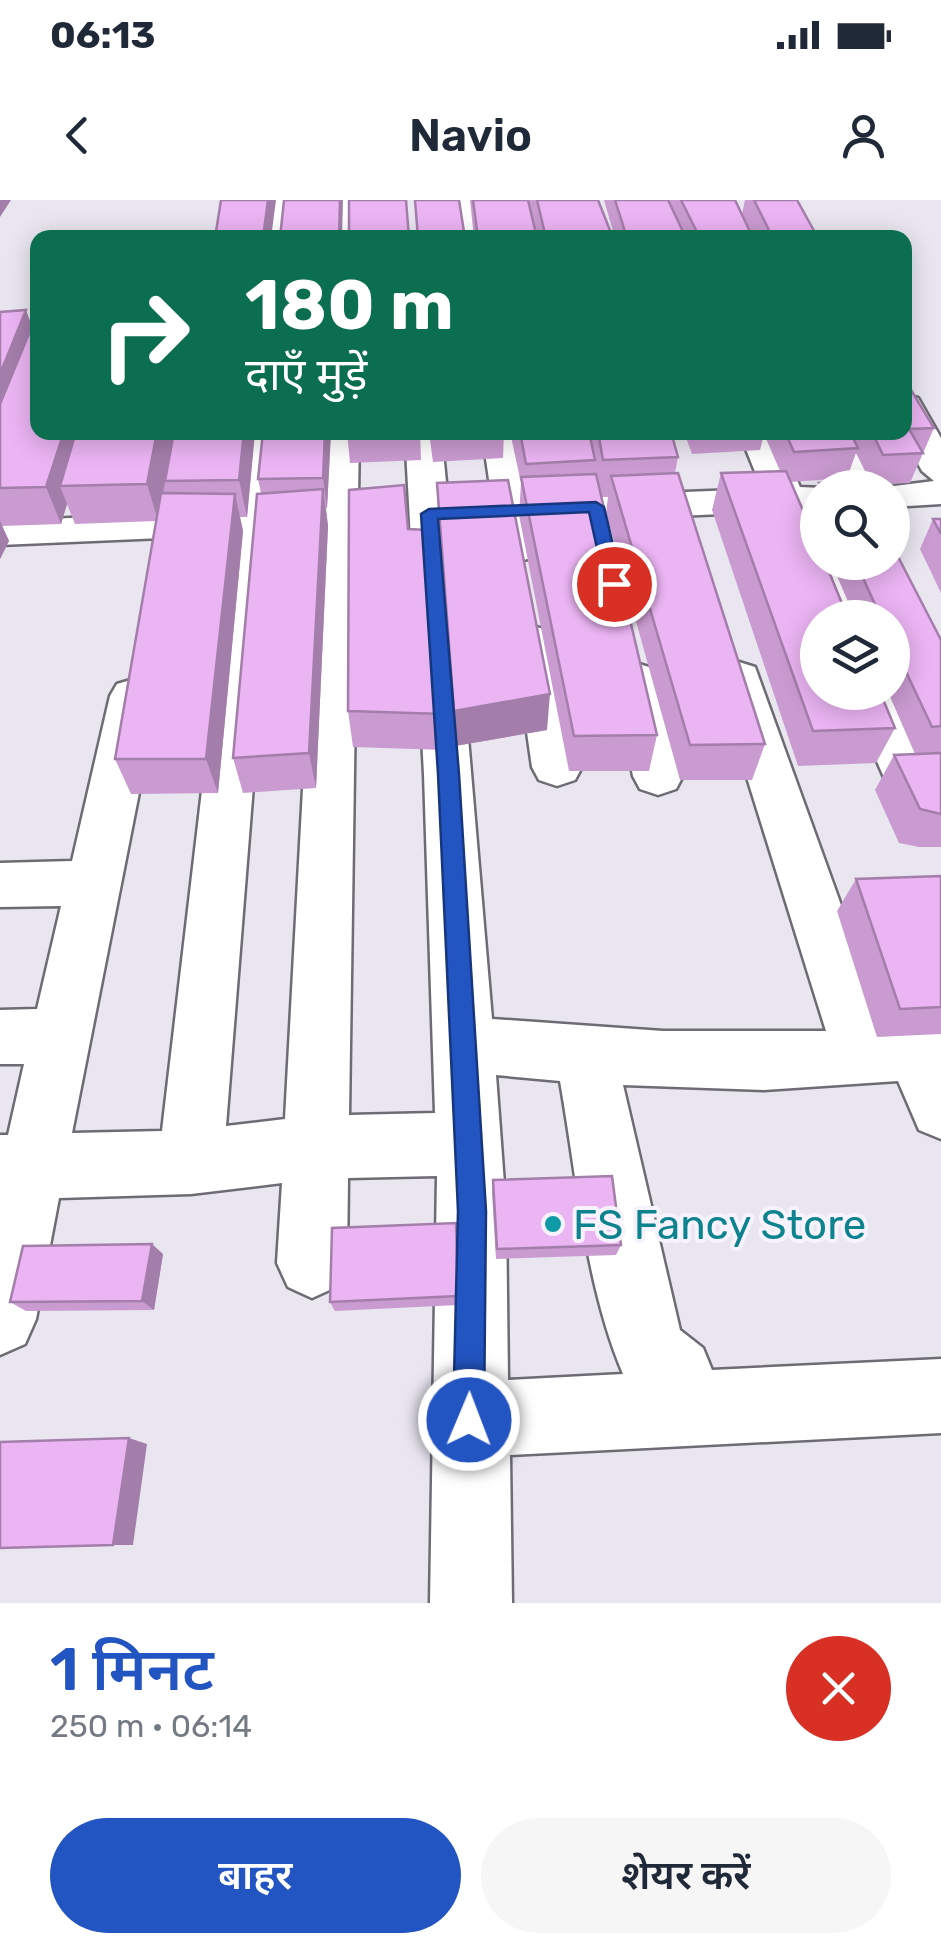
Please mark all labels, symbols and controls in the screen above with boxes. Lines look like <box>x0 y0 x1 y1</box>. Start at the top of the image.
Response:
text: 06:13 <box>50 12 156 58</box>
icon: back <box>50 108 105 163</box>
icon: person <box>836 108 891 163</box>
text: Navio <box>409 109 532 162</box>
text: 180 m <box>245 264 454 347</box>
icon: right <box>80 270 210 400</box>
text: दाएँ मुड़ें <box>245 348 367 401</box>
map controls <box>800 470 910 710</box>
button: search <box>800 470 910 580</box>
pin <box>572 542 657 627</box>
icon: arrive <box>587 557 642 612</box>
button: layers <box>800 600 910 710</box>
place label: FS Fancy Store <box>573 1200 866 1250</box>
marker: FS Fancy Store <box>542 1213 564 1235</box>
position arrow <box>417 1368 521 1472</box>
text: 1 मिनट <box>50 1634 214 1705</box>
button: close <box>786 1636 891 1741</box>
text: 250 m · 06:14 <box>50 1707 252 1745</box>
button: बाहर <box>50 1818 461 1933</box>
button: शेयर करें <box>481 1818 891 1933</box>

